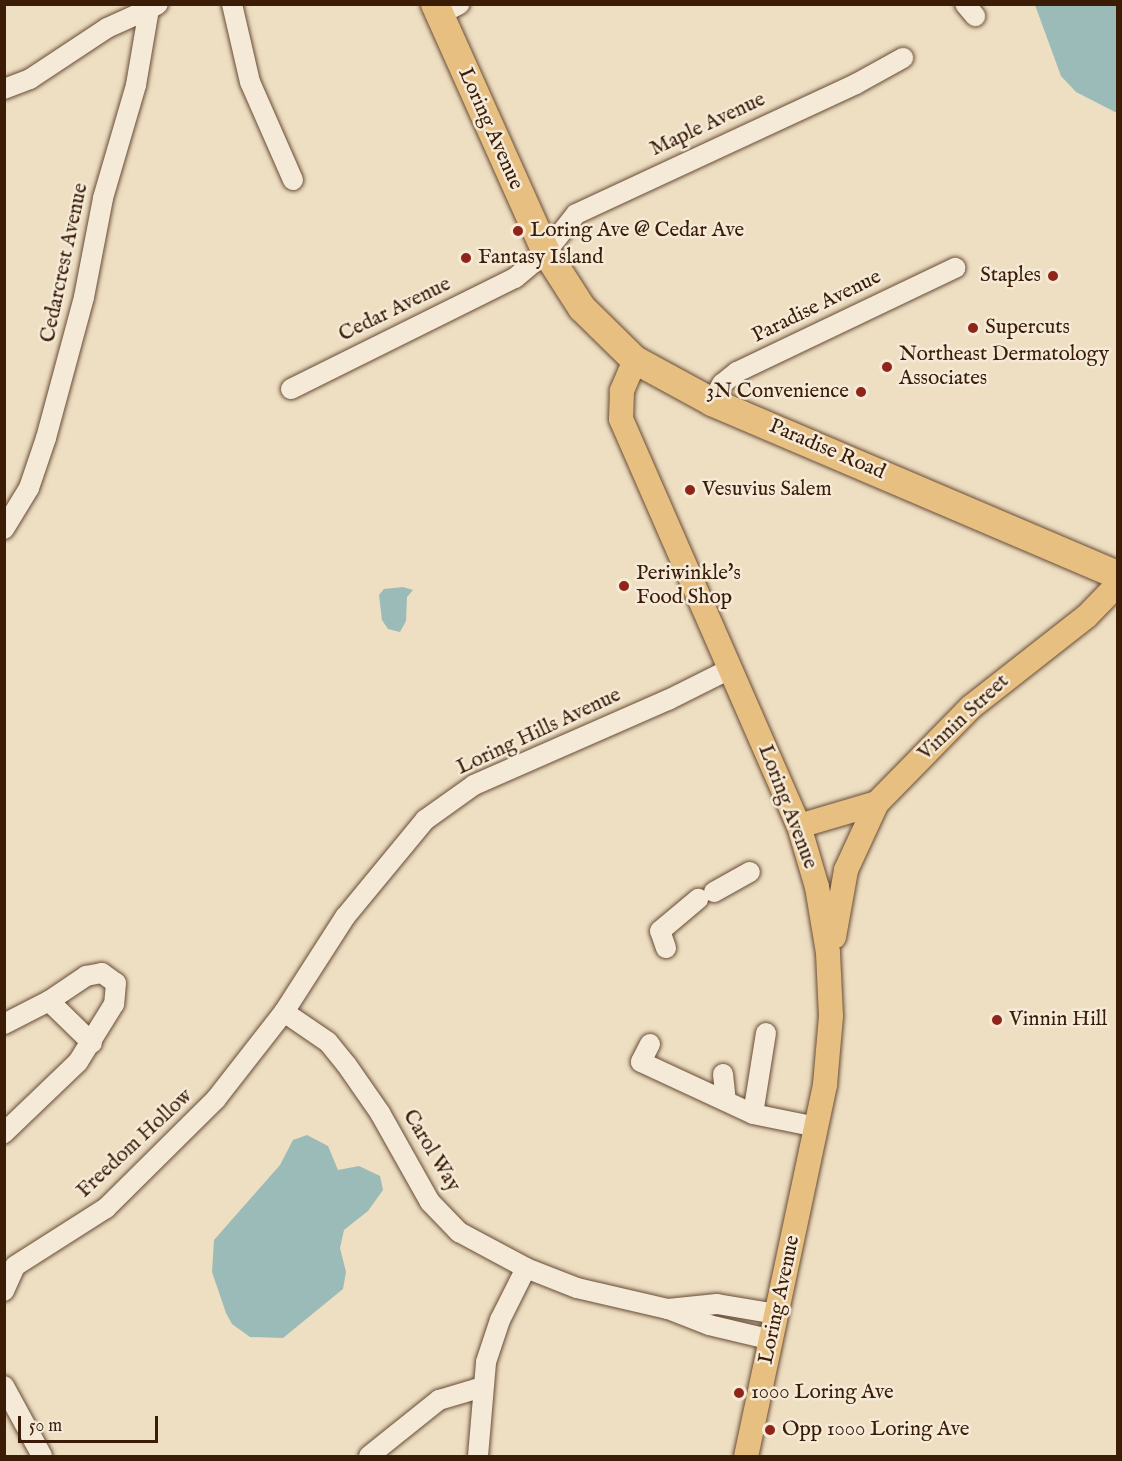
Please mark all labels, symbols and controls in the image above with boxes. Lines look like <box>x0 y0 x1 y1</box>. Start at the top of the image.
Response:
street label: Loring Avenue <box>452 64 528 194</box>
street label: Maple Avenue <box>646 87 770 163</box>
street label: Cedarcrest Avenue <box>36 181 94 345</box>
place label: Loring Ave @ Cedar Ave <box>530 218 744 244</box>
marker: Loring Ave @ Cedar Ave <box>511 224 525 238</box>
place label: Fantasy Island <box>478 245 603 271</box>
marker: Fantasy Island <box>459 251 473 265</box>
place label: Staples <box>980 263 1041 289</box>
street label: Paradise Avenue <box>748 265 886 349</box>
marker: Staples <box>1046 269 1060 283</box>
street label: Cedar Avenue <box>335 272 455 348</box>
place label: Supercuts <box>985 315 1070 341</box>
marker: Supercuts <box>966 321 980 335</box>
place label: Northeast Dermatology Associates <box>899 342 1109 392</box>
marker: Northeast Dermatology Associates <box>880 360 894 374</box>
place label: 3N Convenience <box>706 379 849 405</box>
marker: 3N Convenience <box>854 385 868 399</box>
street label: Paradise Road <box>765 414 889 486</box>
place label: Vesuvius Salem <box>702 477 832 503</box>
marker: Vesuvius Salem <box>683 483 697 497</box>
place label: Periwinkle's Food Shop <box>636 561 741 611</box>
marker: Periwinkle's Food Shop <box>617 579 631 593</box>
street label: Vinnin Street <box>913 669 1015 767</box>
street label: Loring Hills Avenue <box>453 683 625 781</box>
street label: Loring Avenue <box>752 741 822 873</box>
place label: Vinnin Hill <box>1009 1007 1107 1033</box>
marker: Vinnin Hill <box>990 1013 1004 1027</box>
street label: Freedom Hollow <box>72 1084 198 1204</box>
street label: Carol Way <box>397 1105 465 1197</box>
street label: Loring Avenue <box>754 1233 806 1367</box>
place label: 1000 Loring Ave <box>751 1380 894 1406</box>
marker: 1000 Loring Ave <box>732 1386 746 1400</box>
scale bar <box>21 1404 160 1442</box>
text: 50 m <box>29 1415 62 1438</box>
place label: Opp 1000 Loring Ave <box>782 1417 969 1443</box>
marker: Opp 1000 Loring Ave <box>763 1423 777 1437</box>

